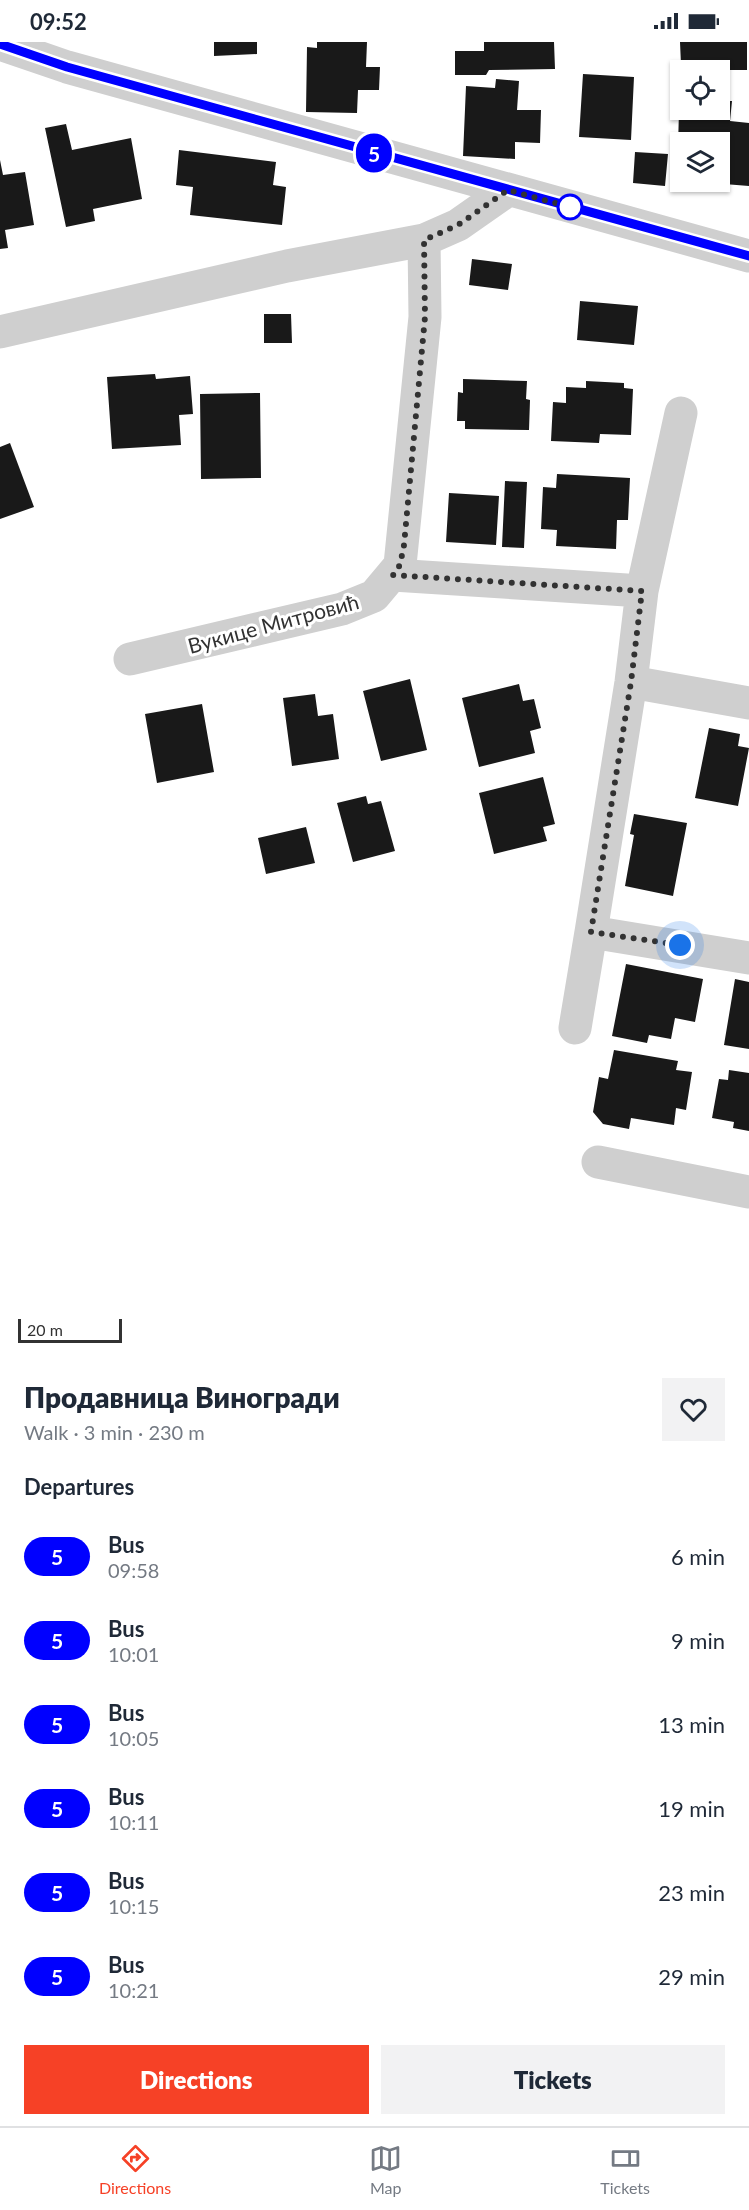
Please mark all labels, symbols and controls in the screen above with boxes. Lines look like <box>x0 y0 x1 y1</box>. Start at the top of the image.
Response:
text: 09:52 <box>30 8 87 35</box>
map controls <box>670 60 730 192</box>
button: locate <box>670 60 730 120</box>
button: layers <box>670 132 730 192</box>
line badge: 5 <box>354 134 394 172</box>
text: 5 <box>368 141 380 166</box>
unlabelled marker <box>557 194 583 220</box>
street label: Вукице Митровић <box>185 588 361 658</box>
your location <box>665 930 695 960</box>
scale bar <box>18 1316 122 1344</box>
text: 20 m <box>27 1320 63 1339</box>
button: heart <box>662 1378 725 1441</box>
text: Продавница Виногради <box>24 1380 340 1414</box>
text: Walk · 3 min · 230 m <box>24 1420 205 1444</box>
text: Departures <box>24 1473 134 1500</box>
text: Bus <box>108 1531 144 1558</box>
text: 6 min <box>671 1543 725 1570</box>
text: 5 <box>51 1544 63 1569</box>
text: 09:58 <box>108 1558 159 1582</box>
text: Bus <box>108 1615 144 1642</box>
text: 9 min <box>671 1627 725 1654</box>
text: 5 <box>51 1628 63 1653</box>
text: 10:01 <box>108 1642 159 1666</box>
text: Bus <box>108 1699 144 1726</box>
text: 13 min <box>658 1711 725 1738</box>
text: 5 <box>51 1712 63 1737</box>
text: 10:05 <box>108 1726 159 1750</box>
text: Bus <box>108 1783 144 1810</box>
text: 19 min <box>658 1795 725 1822</box>
text: 5 <box>51 1796 63 1821</box>
text: 10:11 <box>108 1810 159 1834</box>
text: Bus <box>108 1867 144 1894</box>
text: 23 min <box>658 1879 725 1906</box>
text: 5 <box>51 1880 63 1905</box>
text: 10:15 <box>108 1894 159 1918</box>
text: Bus <box>108 1951 144 1978</box>
text: 29 min <box>658 1963 725 1990</box>
text: 5 <box>51 1964 63 1989</box>
text: 10:21 <box>108 1978 159 2002</box>
button: Directions <box>24 2045 369 2114</box>
button: Tickets <box>381 2045 725 2114</box>
tab: Directions <box>99 2142 171 2197</box>
tab: Map <box>369 2142 402 2197</box>
tab: Tickets <box>600 2142 650 2197</box>

